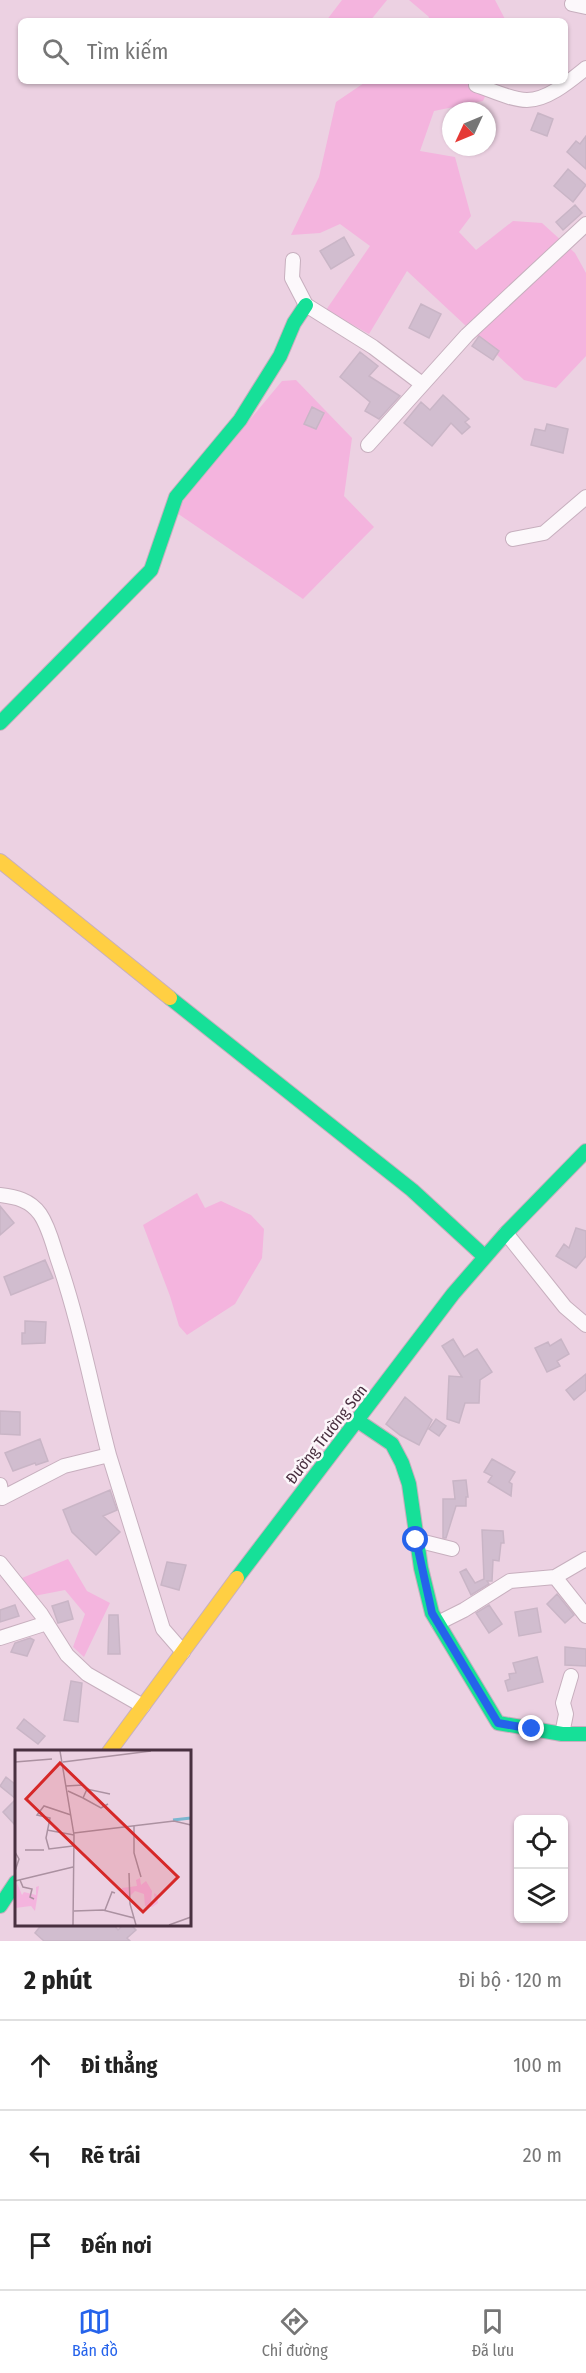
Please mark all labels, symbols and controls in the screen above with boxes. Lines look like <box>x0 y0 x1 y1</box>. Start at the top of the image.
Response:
search box <box>18 18 568 84</box>
icon: search <box>39 35 72 68</box>
text: Tìm kiếm <box>87 38 168 65</box>
north arrow <box>442 102 496 156</box>
street label: Đường Trường Sơn <box>282 1381 371 1488</box>
route start <box>402 1526 428 1552</box>
route end <box>518 1715 544 1741</box>
inset map <box>15 1750 190 1926</box>
map controls <box>514 1815 568 1923</box>
button: locate <box>514 1815 568 1869</box>
button: layers <box>514 1869 568 1923</box>
text: 2 phút <box>24 1965 92 1996</box>
text: Đi bộ · 120 m <box>458 1968 562 1992</box>
icon: ahead <box>24 2049 57 2082</box>
text: Đi thẳng <box>81 2052 157 2079</box>
text: 100 m <box>513 2053 562 2077</box>
icon: left <box>24 2139 57 2172</box>
text: Rẽ trái <box>81 2142 141 2169</box>
text: 20 m <box>523 2143 562 2167</box>
icon: arrive <box>24 2229 57 2262</box>
text: Đến nơi <box>81 2232 152 2259</box>
tab: Bản đồ <box>72 2305 118 2360</box>
tab: Chỉ đường <box>262 2305 328 2360</box>
tab: Đã lưu <box>472 2305 514 2360</box>

